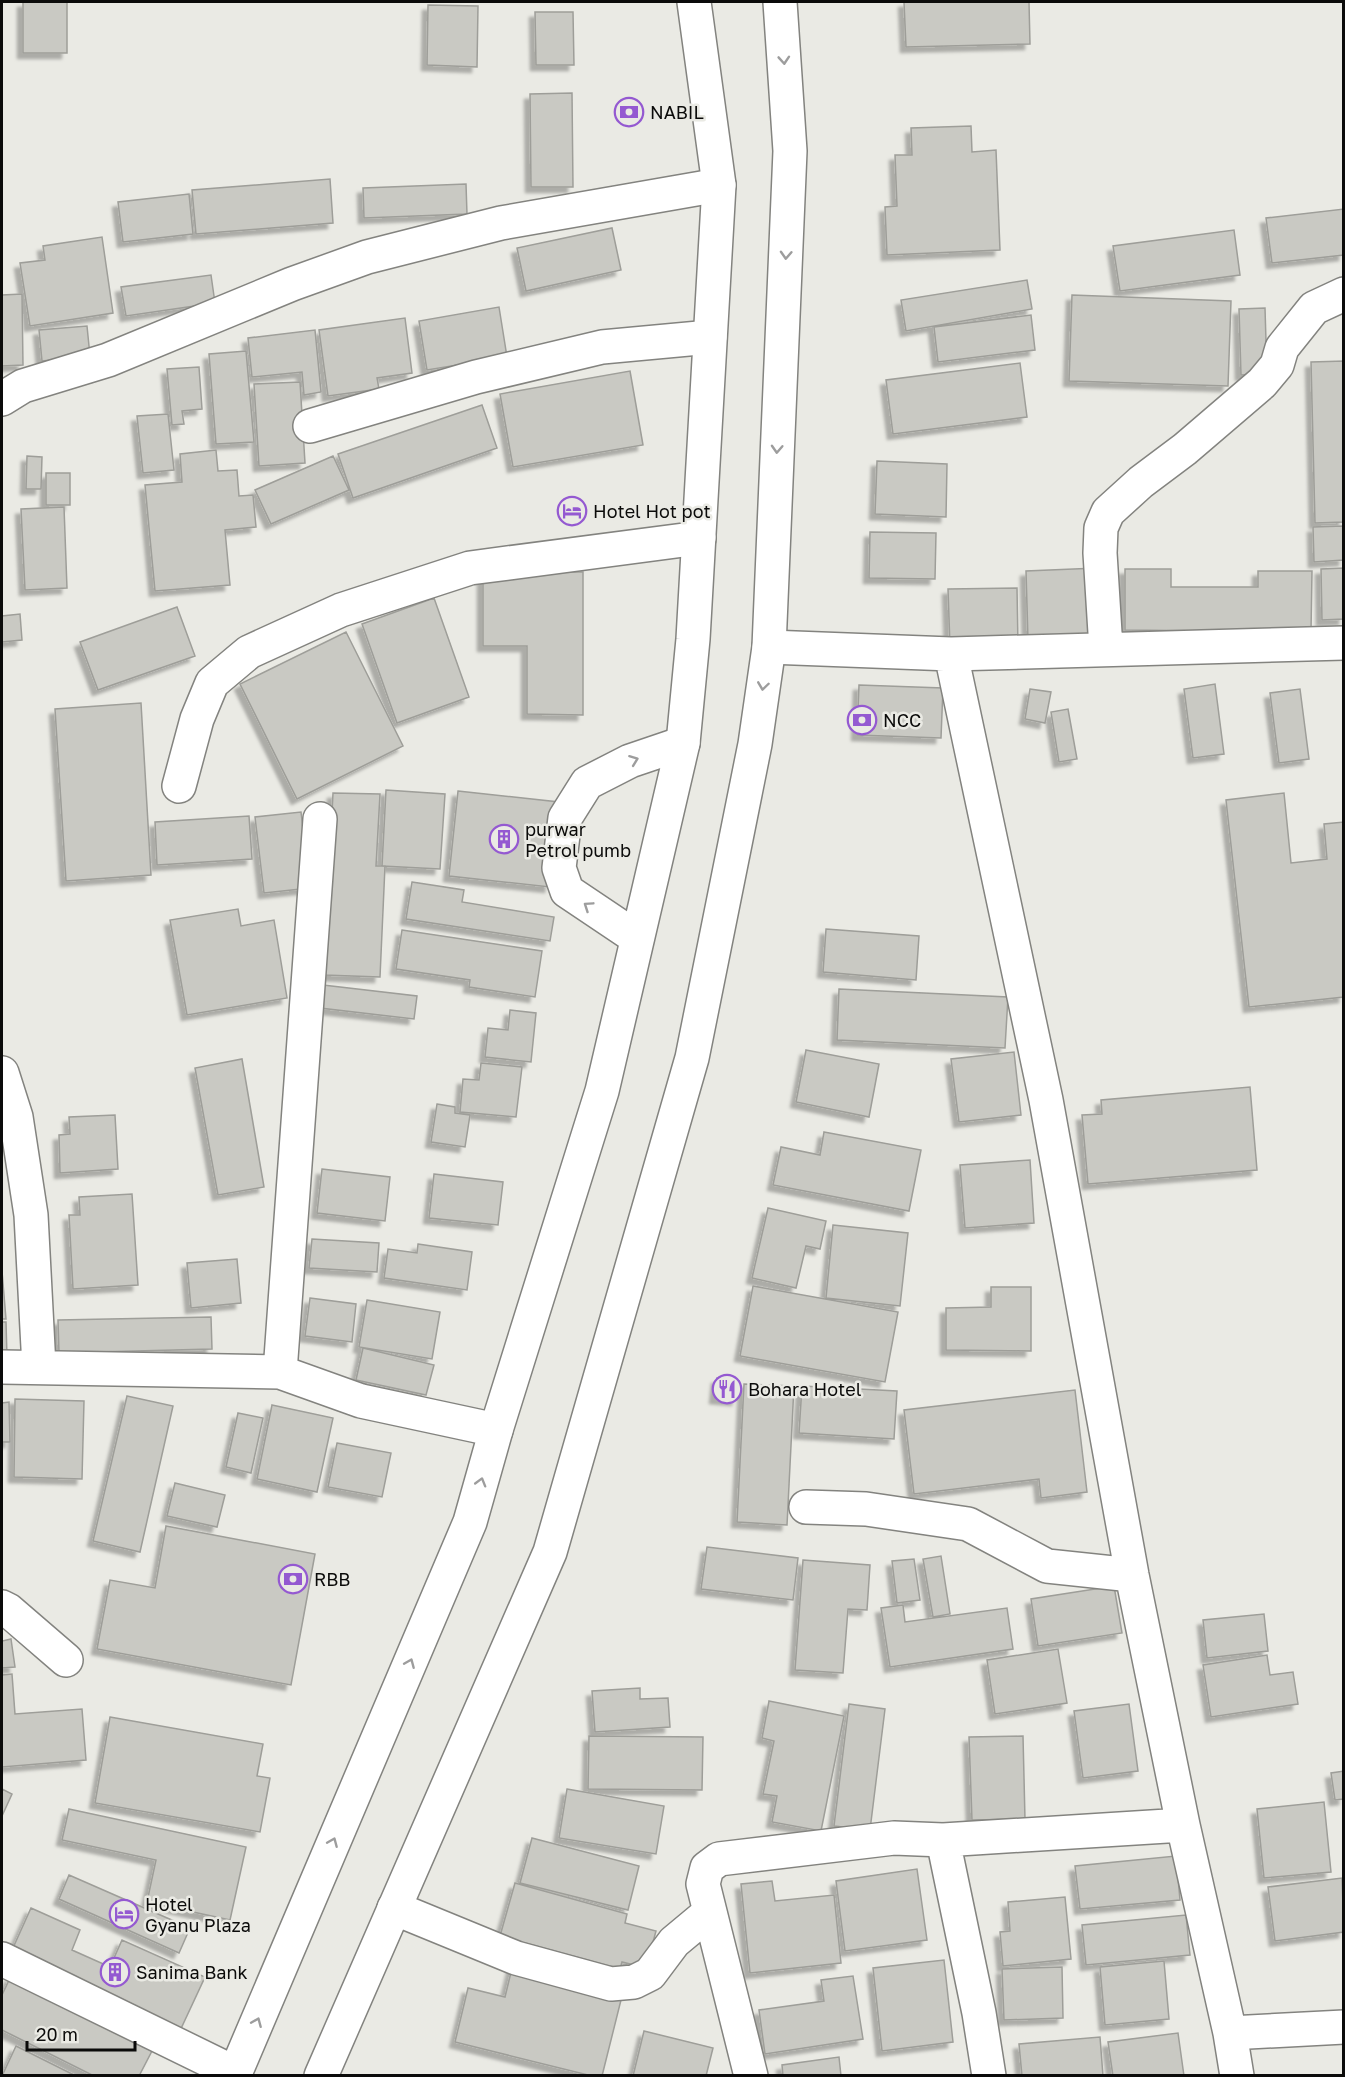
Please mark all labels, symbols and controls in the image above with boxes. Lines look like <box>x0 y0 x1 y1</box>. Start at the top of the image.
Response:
one-way arrow <box>777 55 790 64</box>
bank icon: NABIL <box>613 96 645 128</box>
place label: NABIL <box>650 101 704 123</box>
one-way arrow <box>779 250 792 259</box>
one-way arrow <box>771 445 784 454</box>
hotel icon: Hotel Hot pot <box>556 495 588 527</box>
place label: Hotel Hot pot <box>593 500 711 522</box>
one-way arrow <box>758 681 770 690</box>
bank icon: NCC <box>846 704 878 736</box>
place label: NCC <box>883 709 921 731</box>
one-way arrow <box>628 755 639 767</box>
place label: purwar Petrol pumb <box>525 818 631 861</box>
building icon: purwar Petrol pumb <box>488 823 520 855</box>
one-way arrow <box>584 902 595 913</box>
restaurant icon: Bohara Hotel <box>711 1373 743 1405</box>
place label: Bohara Hotel <box>748 1378 862 1400</box>
one-way arrow <box>474 1477 487 1487</box>
bank icon: RBB <box>277 1563 309 1595</box>
place label: RBB <box>314 1568 350 1590</box>
one-way arrow <box>403 1658 415 1669</box>
one-way arrow <box>326 1838 338 1849</box>
place label: Hotel Gyanu Plaza <box>145 1893 251 1936</box>
hotel icon: Hotel Gyanu Plaza <box>108 1898 140 1930</box>
building icon: Sanima Bank <box>99 1956 131 1988</box>
place label: Sanima Bank <box>136 1961 248 1983</box>
scale bar <box>27 2014 135 2052</box>
one-way arrow <box>250 2017 262 2028</box>
text: 20 m <box>36 2023 78 2045</box>

